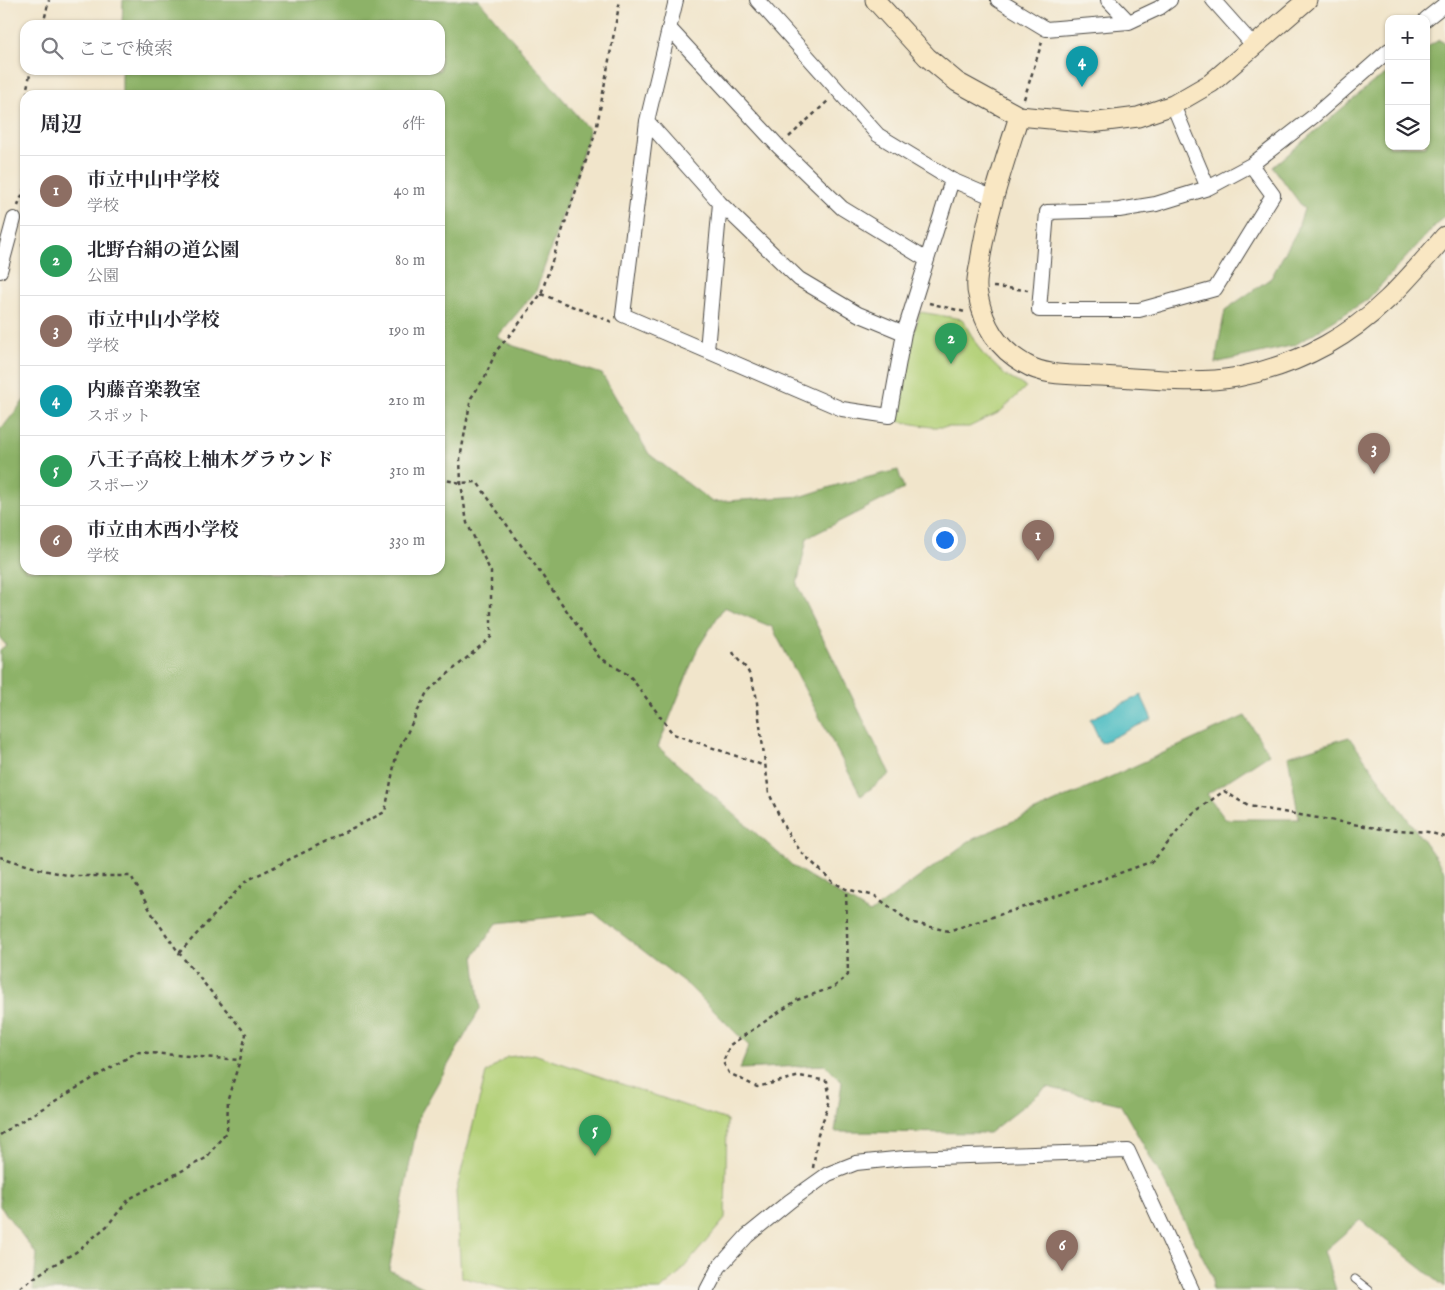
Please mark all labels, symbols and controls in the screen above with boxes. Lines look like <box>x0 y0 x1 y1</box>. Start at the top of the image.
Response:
map controls <box>1385 15 1430 150</box>
button: + <box>1385 15 1430 60</box>
search box <box>20 20 445 75</box>
icon: search <box>38 34 66 62</box>
text: ここで検索 <box>78 38 173 62</box>
pin: 4 <box>1066 46 1098 87</box>
button: − <box>1385 60 1430 105</box>
button: layers <box>1385 105 1430 150</box>
text: 周辺 <box>40 112 82 139</box>
text: 6件 <box>402 115 425 135</box>
text: 市立中山中学校 <box>87 169 220 193</box>
text: 1 <box>53 181 59 201</box>
text: 40 m <box>393 181 425 201</box>
text: 学校 <box>87 197 119 217</box>
text: 北野台絹の道公園 <box>87 239 239 263</box>
text: 2 <box>52 251 60 271</box>
text: 80 m <box>395 251 425 271</box>
text: 公園 <box>87 267 119 287</box>
text: 市立中山小学校 <box>87 309 220 333</box>
text: 3 <box>53 321 59 341</box>
text: 190 m <box>388 321 425 341</box>
pin: 2 <box>935 323 967 364</box>
text: 学校 <box>87 337 119 357</box>
text: 内藤音楽教室 <box>87 379 201 403</box>
text: 4 <box>52 391 60 411</box>
text: 210 m <box>388 391 425 411</box>
text: スポット <box>87 407 151 427</box>
pin: 3 <box>1358 433 1390 474</box>
text: 八王子高校上柚木グラウンド <box>87 449 334 473</box>
text: 5 <box>53 461 59 481</box>
text: 310 m <box>389 461 425 481</box>
text: スポーツ <box>87 477 150 497</box>
text: 市立由木西小学校 <box>87 519 239 543</box>
pin: 1 <box>1022 520 1054 561</box>
your location <box>932 527 958 553</box>
text: 6 <box>53 531 59 551</box>
text: 330 m <box>389 531 425 551</box>
text: 学校 <box>87 547 119 567</box>
pin: 5 <box>579 1115 611 1156</box>
pin: 6 <box>1046 1230 1078 1271</box>

